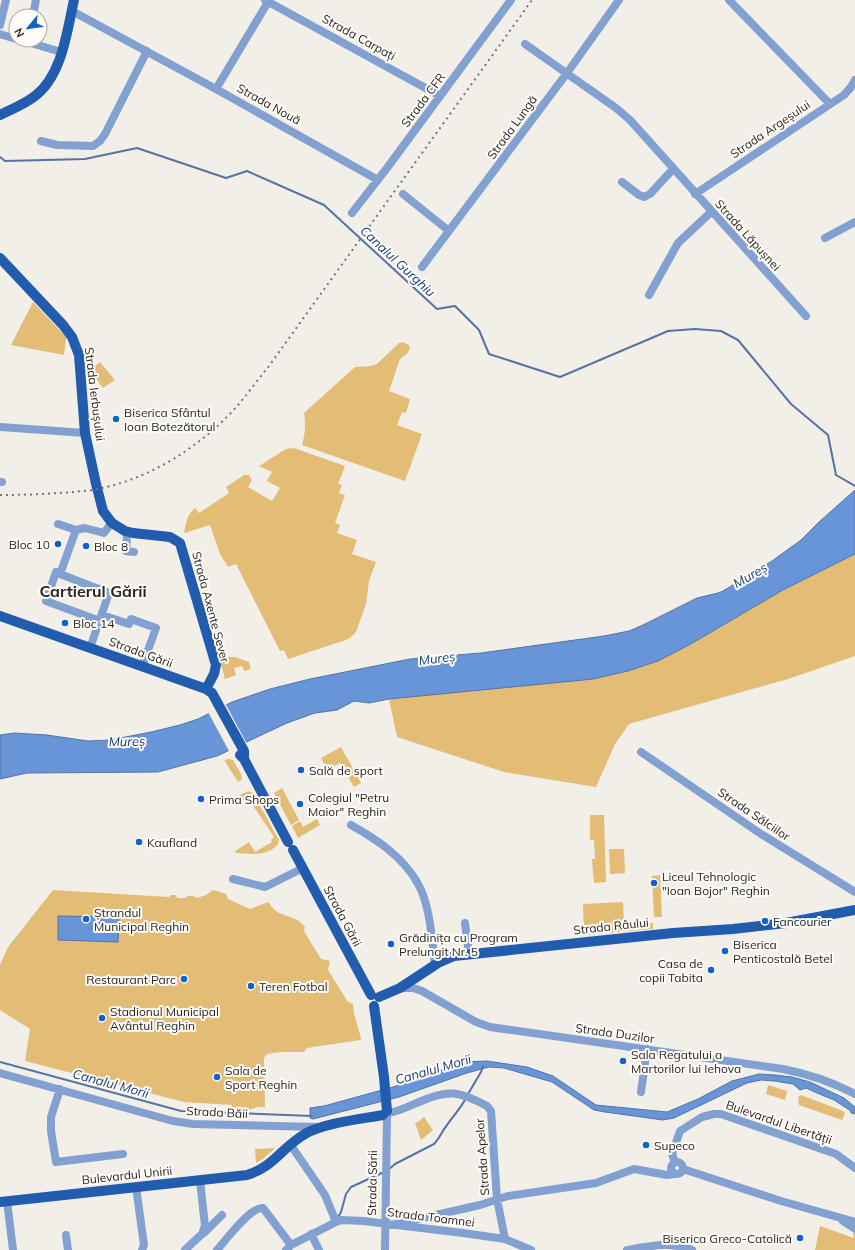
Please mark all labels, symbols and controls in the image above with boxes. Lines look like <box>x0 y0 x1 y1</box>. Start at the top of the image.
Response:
north arrow <box>8 8 48 48</box>
street label: Strada Carpați <box>319 11 398 64</box>
text: N <box>11 26 27 40</box>
street label: Strada CFR <box>398 70 448 130</box>
street label: Strada Nouă <box>234 80 304 128</box>
street label: Strada Lungă <box>484 92 540 162</box>
street label: Strada Argeșului <box>727 97 813 162</box>
street label: Strada Lăpușnei <box>711 196 784 275</box>
water label: Canalul Gurghiu <box>357 222 439 300</box>
street label: Strada Ierbușului <box>81 346 108 442</box>
place label: Biserica Sfântul Ioan Botezătorul <box>124 405 215 434</box>
marker: Biserica Sfântul Ioan Botezătorul <box>111 414 121 424</box>
place label: Bloc 10 <box>9 537 50 552</box>
marker: Bloc 10 <box>53 539 63 549</box>
place label: Bloc 8 <box>94 539 128 554</box>
marker: Bloc 8 <box>81 541 91 551</box>
street label: Strada Axente Sever <box>189 550 233 665</box>
water label: Mureș <box>730 559 770 592</box>
district label: Cartierul Gării <box>39 581 147 601</box>
place label: Bloc 14 <box>73 616 114 631</box>
marker: Bloc 14 <box>60 618 70 628</box>
street label: Strada Gării <box>107 634 175 671</box>
water label: Mureș <box>418 648 456 669</box>
water label: Mureș <box>108 733 146 750</box>
place label: Sală de sport <box>309 763 383 778</box>
marker: Sală de sport <box>296 765 306 775</box>
street label: Strada Sălciilor <box>715 784 794 844</box>
place label: Colegiul "Petru Maior" Reghin <box>308 790 389 819</box>
place label: Prima Shops <box>209 792 279 807</box>
marker: Prima Shops <box>196 794 206 804</box>
marker: Colegiul "Petru Maior" Reghin <box>295 799 305 809</box>
place label: Kaufland <box>147 835 197 850</box>
marker: Kaufland <box>134 837 144 847</box>
place label: Liceul Tehnologic "Ioan Bojor" Reghin <box>662 869 770 898</box>
marker: Liceul Tehnologic "Ioan Bojor" Reghin <box>649 878 659 888</box>
street label: Strada Gării <box>321 883 365 949</box>
place label: Ștrandul Municipal Reghin <box>94 905 189 934</box>
marker: Ștrandul Municipal Reghin <box>81 914 91 924</box>
place label: Fancourier <box>773 914 832 929</box>
street label: Strada Râului <box>573 915 650 937</box>
marker: Fancourier <box>760 916 770 926</box>
place label: Grădinița cu Program Prelungit Nr. 5 <box>399 930 518 959</box>
place label: Biserica Penticostală Betel <box>733 937 833 966</box>
marker: Grădinița cu Program Prelungit Nr. 5 <box>386 939 396 949</box>
marker: Biserica Penticostală Betel <box>720 946 730 956</box>
place label: Casa de copii Tabita <box>639 956 703 985</box>
marker: Casa de copii Tabita <box>706 965 716 975</box>
place label: Restaurant Parc <box>86 972 176 987</box>
marker: Restaurant Parc <box>179 974 189 984</box>
place label: Teren Fotbal <box>259 979 328 994</box>
marker: Teren Fotbal <box>246 981 256 991</box>
place label: Stadionul Municipal Avântul Reghin <box>110 1004 219 1033</box>
marker: Stadionul Municipal Avântul Reghin <box>97 1013 107 1023</box>
street label: Strada Duzilor <box>574 1020 656 1046</box>
place label: Sala Regatului a Martorilor lui Iehova <box>631 1047 741 1076</box>
water label: Canalul Morii <box>393 1050 474 1088</box>
marker: Sala Regatului a Martorilor lui Iehova <box>618 1056 628 1066</box>
place label: Sala de Sport Reghin <box>225 1063 297 1092</box>
water label: Canalul Morii <box>71 1065 152 1101</box>
marker: Sala de Sport Reghin <box>212 1072 222 1082</box>
street label: Bulevardul Libertății <box>724 1097 834 1148</box>
street label: Strada Băii <box>186 1103 248 1121</box>
street label: Strada Apelor <box>472 1117 492 1196</box>
place label: Supeco <box>654 1138 695 1153</box>
marker: Supeco <box>641 1140 651 1150</box>
street label: Strada Sării <box>364 1150 380 1216</box>
street label: Bulevardul Unirii <box>81 1163 173 1187</box>
street label: Strada Toamnei <box>386 1204 476 1230</box>
place label: Biserica Greco-Catolică <box>662 1231 792 1246</box>
marker: Biserica Greco-Catolică <box>795 1233 805 1243</box>

